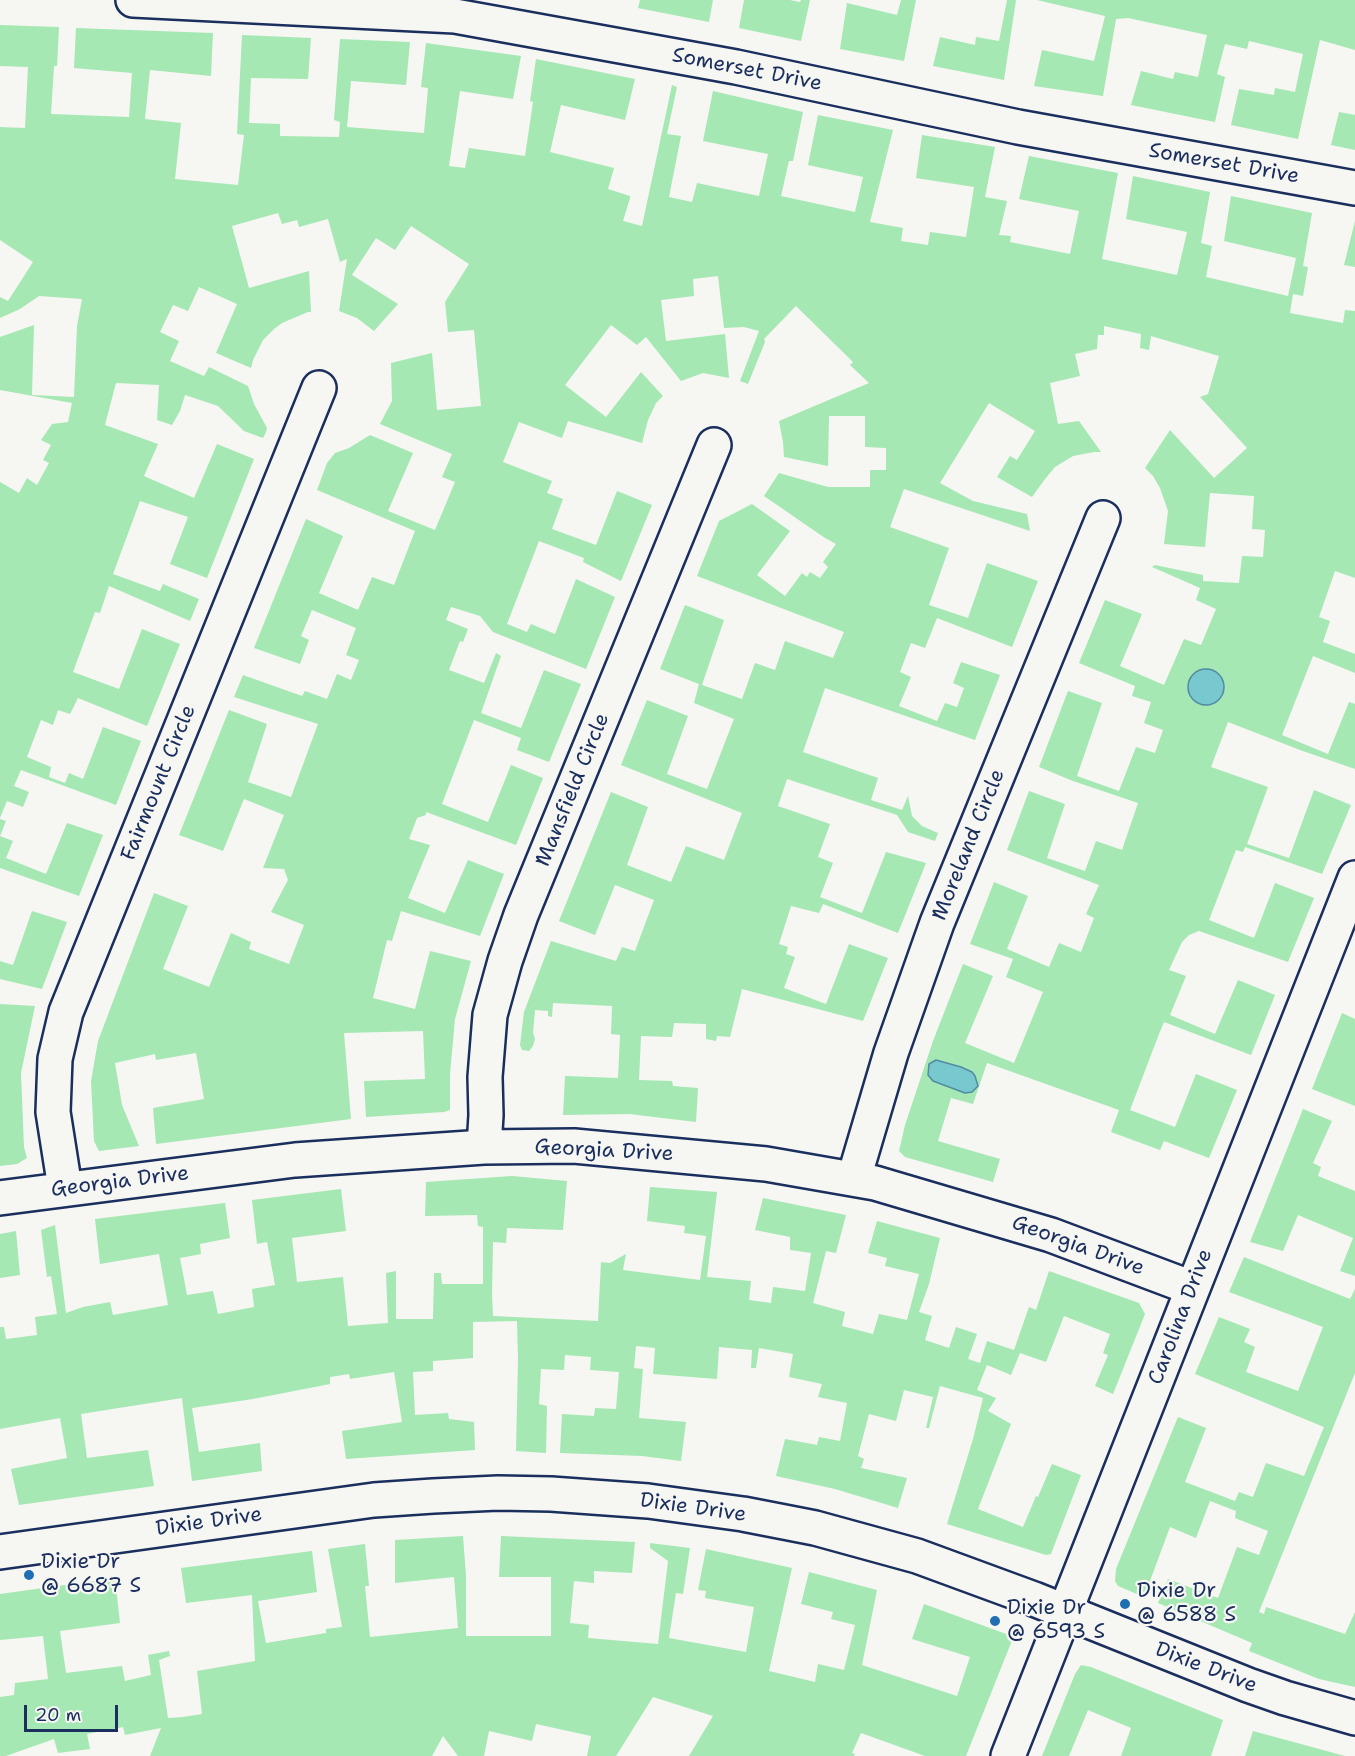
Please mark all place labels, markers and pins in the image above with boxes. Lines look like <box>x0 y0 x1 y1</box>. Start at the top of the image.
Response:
place label: Dixie Dr @ 6687 S <box>41 1550 141 1600</box>
marker: Dixie Dr @ 6687 S <box>22 1568 36 1582</box>
place label: Dixie Dr @ 6588 S <box>1137 1579 1236 1629</box>
place label: Dixie Dr @ 6593 S <box>1007 1596 1105 1646</box>
marker: Dixie Dr @ 6588 S <box>1118 1597 1132 1611</box>
marker: Dixie Dr @ 6593 S <box>988 1614 1002 1628</box>

